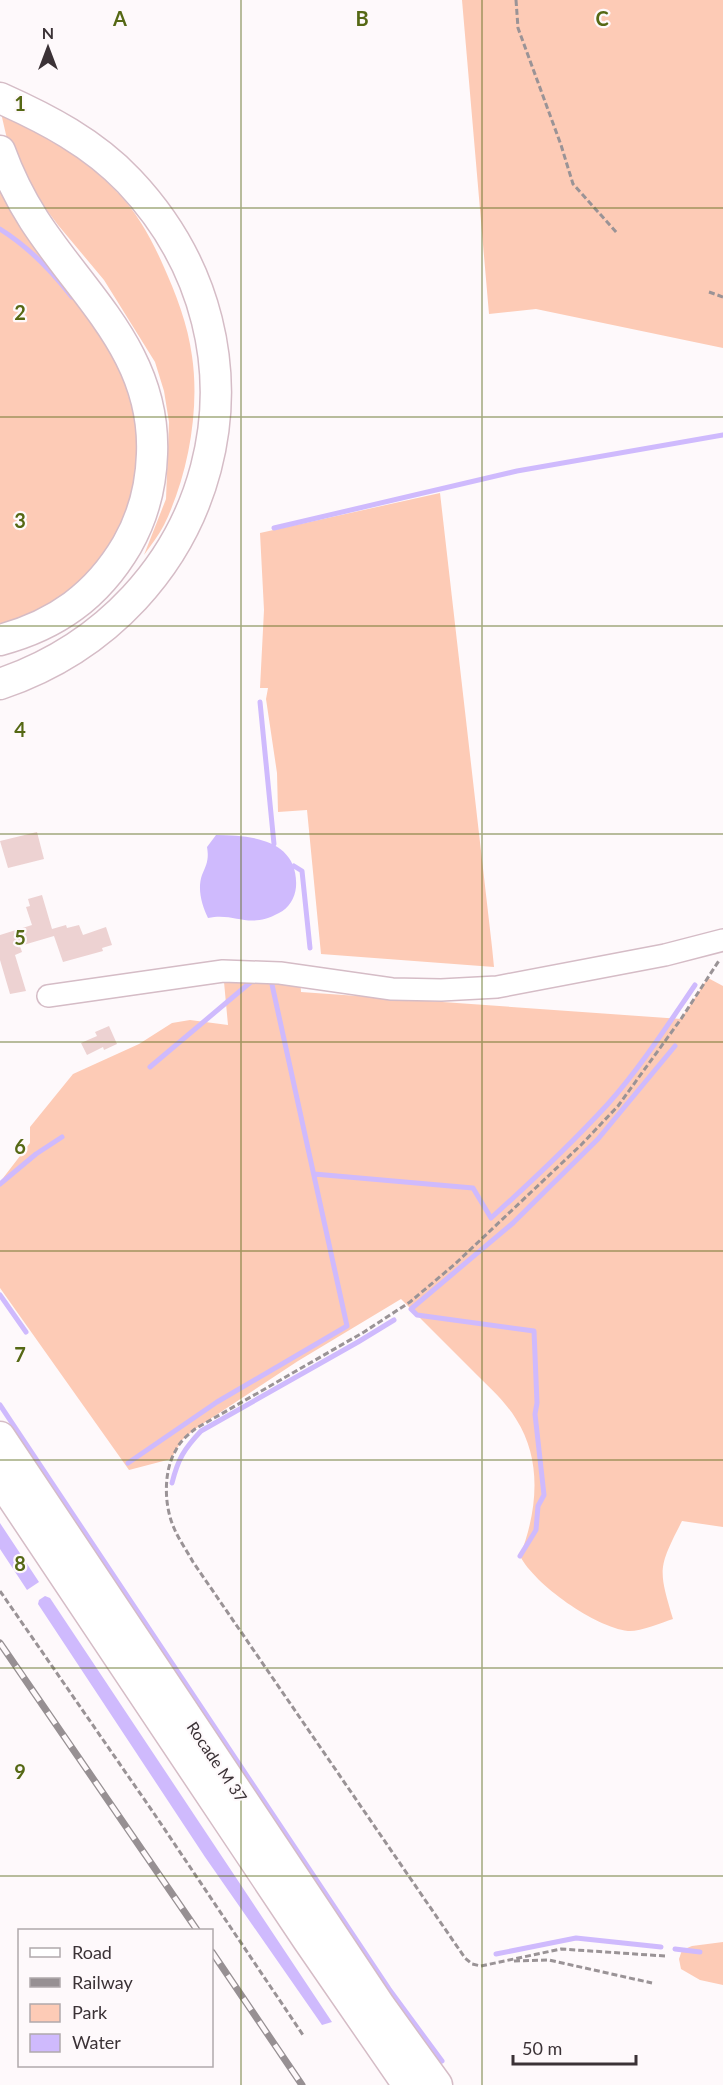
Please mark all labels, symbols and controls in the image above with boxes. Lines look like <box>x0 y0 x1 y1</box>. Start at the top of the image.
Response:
text: A <box>112 6 127 30</box>
text: B <box>355 6 369 30</box>
text: C <box>595 6 609 30</box>
north arrow <box>18 18 78 78</box>
text: N <box>42 23 54 42</box>
text: 1 <box>14 91 26 115</box>
text: 2 <box>14 300 26 324</box>
text: 3 <box>14 508 26 532</box>
text: 4 <box>14 717 26 741</box>
text: 5 <box>14 925 26 949</box>
text: 6 <box>14 1134 26 1158</box>
text: 7 <box>14 1342 26 1366</box>
text: 8 <box>14 1551 26 1575</box>
street label: Rocade M 37 <box>183 1718 251 1806</box>
text: 9 <box>14 1759 26 1783</box>
legend <box>18 1929 213 2067</box>
text: Road <box>72 1941 112 1963</box>
text: Railway <box>72 1971 133 1993</box>
text: Park <box>72 2001 108 2023</box>
scale bar <box>513 2028 636 2066</box>
text: Water <box>72 2031 121 2053</box>
text: 50 m <box>522 2037 562 2059</box>

